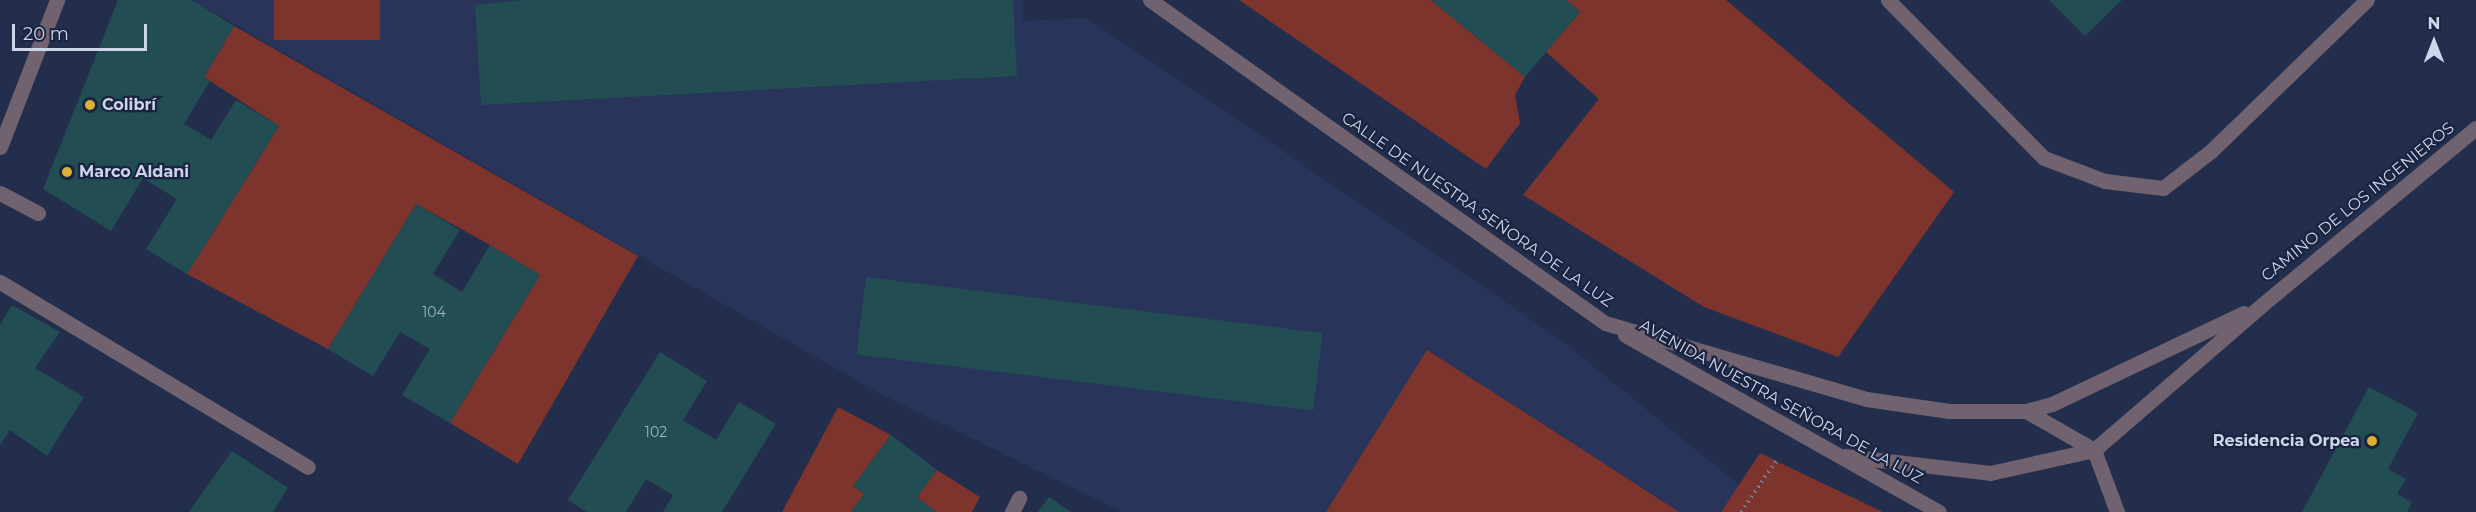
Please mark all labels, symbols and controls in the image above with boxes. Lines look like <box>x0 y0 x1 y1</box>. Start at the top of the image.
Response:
scale bar <box>15 12 150 50</box>
north arrow <box>2404 12 2464 72</box>
text: N <box>2428 14 2440 33</box>
text: 20 m <box>23 23 69 45</box>
place label: Colibrí <box>102 95 156 115</box>
marker: Colibrí <box>83 98 97 112</box>
street label: CALLE DE NUESTRA SEÑORA DE LA LUZ <box>1338 108 1616 312</box>
street label: CAMINO DE LOS INGENIEROS <box>2258 118 2458 286</box>
place label: Marco Aldani <box>79 162 189 182</box>
marker: Marco Aldani <box>60 165 74 179</box>
house number: 104 <box>422 304 446 320</box>
street label: AVENIDA NUESTRA SEÑORA DE LA LUZ <box>1636 316 1926 488</box>
house number: 102 <box>645 424 667 440</box>
place label: Residencia Orpea <box>2213 431 2360 451</box>
marker: Residencia Orpea <box>2365 434 2379 448</box>

